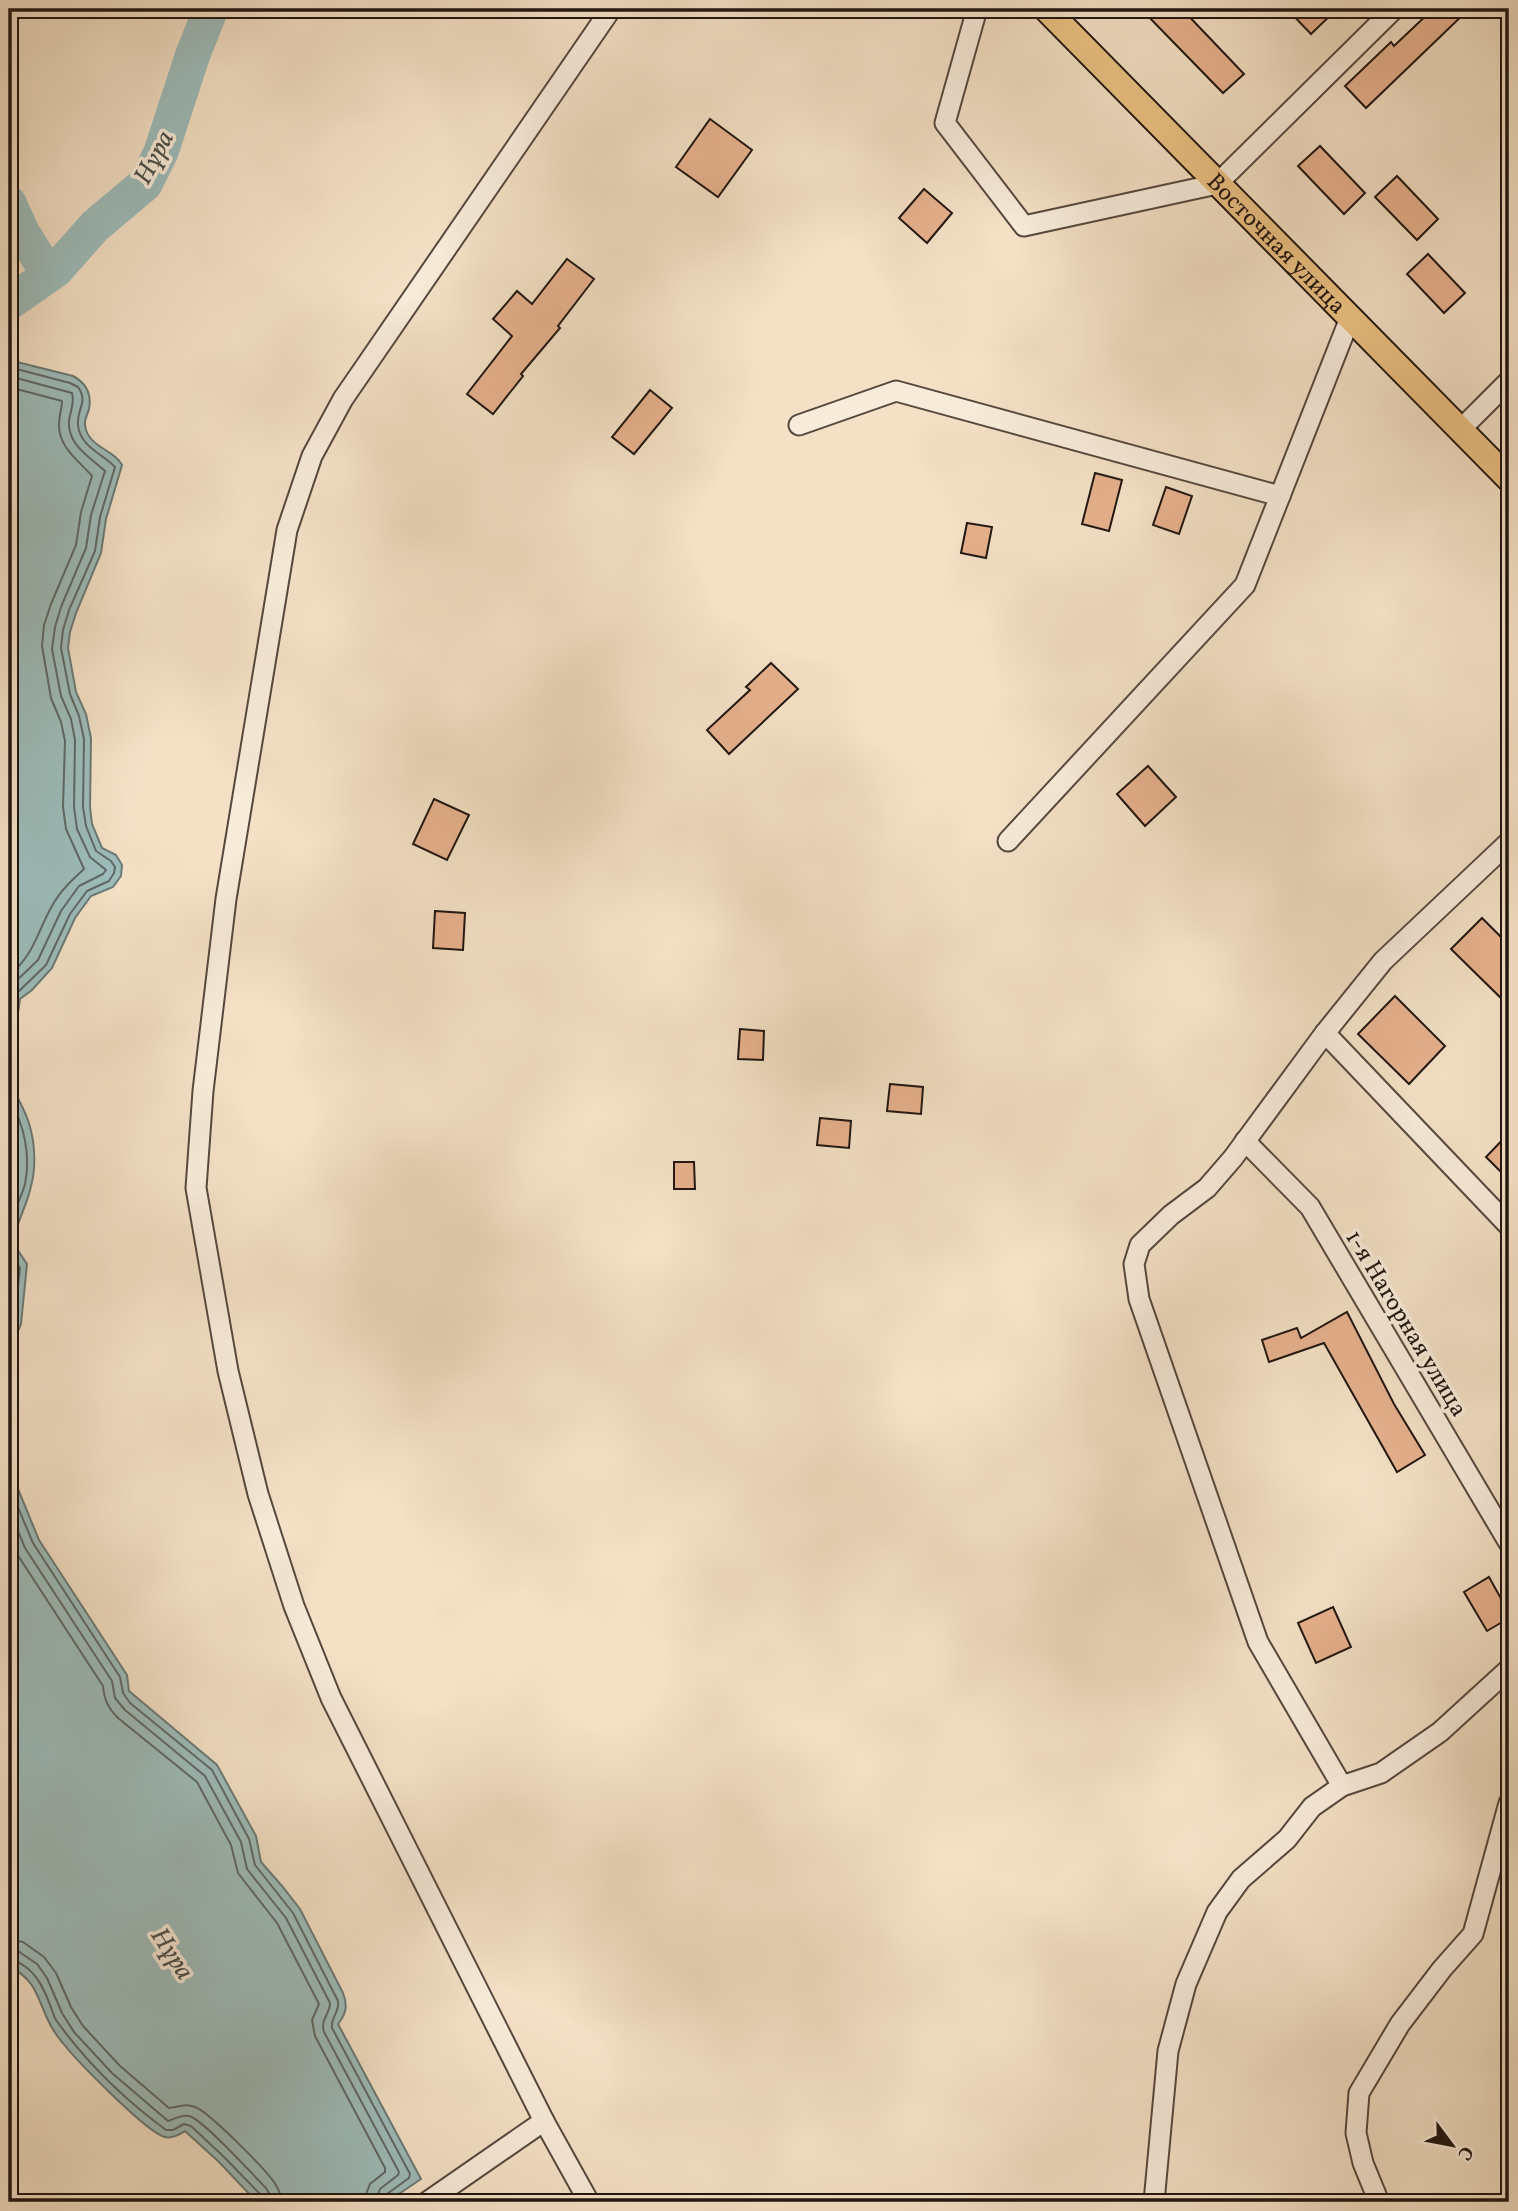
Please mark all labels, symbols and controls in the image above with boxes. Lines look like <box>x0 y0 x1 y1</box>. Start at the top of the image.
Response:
water label: Нұра <box>126 125 184 191</box>
street label: Восточная улица <box>1198 166 1353 323</box>
street label: 1-я Нагорная улица <box>1336 1224 1475 1424</box>
water label: Нұра <box>141 1921 202 1987</box>
north arrow <box>1416 2110 1486 2180</box>
text: С <box>1450 2141 1479 2165</box>

